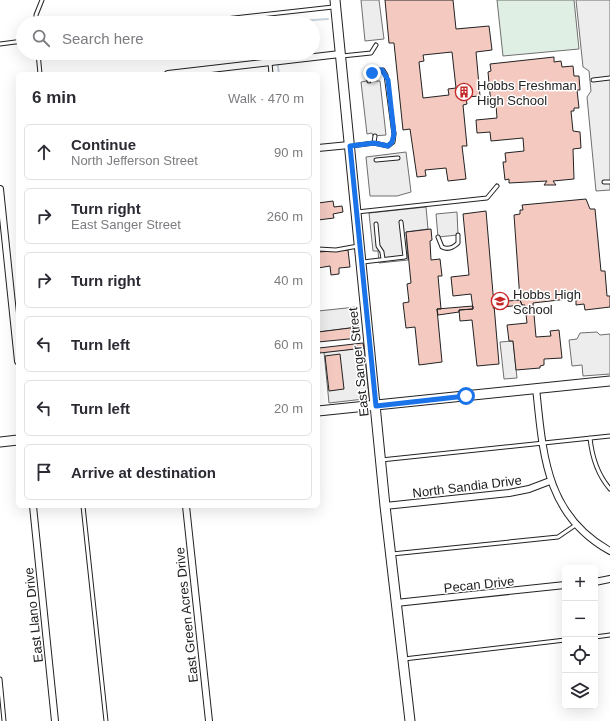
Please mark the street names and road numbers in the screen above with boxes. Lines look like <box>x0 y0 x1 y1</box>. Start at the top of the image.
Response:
street label: East Sanger Street <box>345 306 372 417</box>
street label: North Sandia Drive <box>412 472 522 501</box>
street label: East Green Acres Drive <box>172 547 201 683</box>
street label: East Llano Drive <box>21 567 46 663</box>
street label: Pecan Drive <box>443 573 515 596</box>

